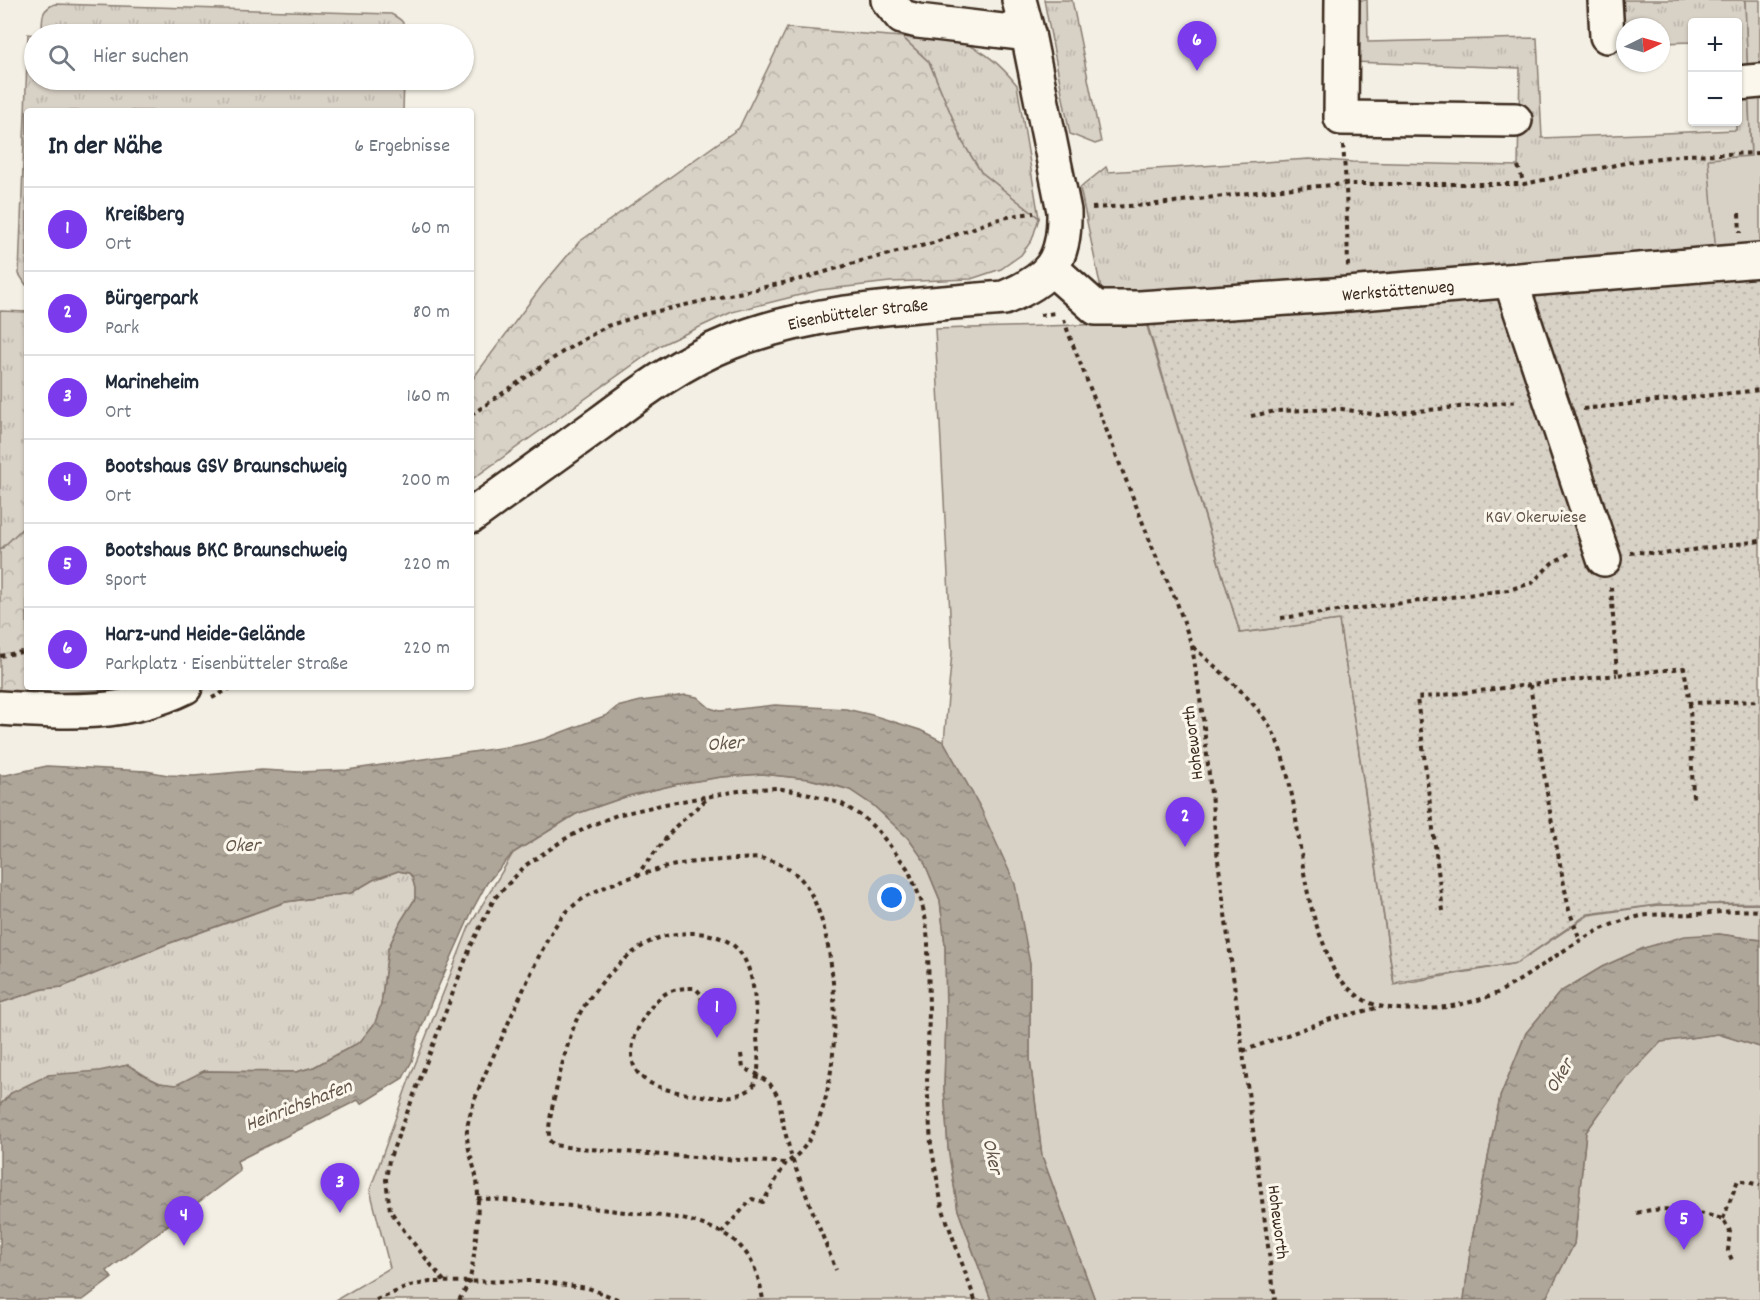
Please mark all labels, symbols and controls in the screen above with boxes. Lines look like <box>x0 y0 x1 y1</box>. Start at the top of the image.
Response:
north arrow <box>1616 18 1670 72</box>
map controls <box>1688 18 1742 126</box>
button: + <box>1688 18 1742 72</box>
pin: 6 <box>1178 22 1216 71</box>
search box <box>24 24 474 90</box>
icon: search <box>45 41 78 74</box>
text: Hier suchen <box>93 42 189 73</box>
button: − <box>1688 72 1742 126</box>
text: In der Nähe <box>48 129 162 166</box>
text: 6 Ergebnisse <box>354 133 450 161</box>
text: Kreißberg <box>105 200 185 231</box>
text: 1 <box>65 215 70 243</box>
text: 60 m <box>411 215 450 243</box>
text: Ort <box>105 231 131 259</box>
street label: Werkstättenweg <box>1341 275 1456 309</box>
text: Bürgerpark <box>105 284 198 315</box>
street label: Eisenbütteler Straße <box>786 294 929 339</box>
text: 2 <box>63 299 72 327</box>
text: 80 m <box>413 299 450 327</box>
text: Park <box>105 315 139 343</box>
text: Marineheim <box>105 368 199 399</box>
text: 3 <box>63 383 72 411</box>
text: 160 m <box>407 383 450 411</box>
text: Ort <box>105 399 131 427</box>
text: Bootshaus GSV Braunschweig <box>105 452 347 483</box>
text: 4 <box>63 467 72 495</box>
text: 200 m <box>401 467 450 495</box>
text: Ort <box>105 483 131 511</box>
park label: KGV Okerwiese <box>1486 506 1586 531</box>
text: Bootshaus BKC Braunschweig <box>105 536 347 567</box>
text: 5 <box>63 551 72 579</box>
text: 220 m <box>403 551 450 579</box>
text: Sport <box>105 567 147 595</box>
text: Harz-und Heide-Gelände <box>105 620 305 651</box>
text: 6 <box>63 635 72 663</box>
text: 220 m <box>403 635 450 663</box>
text: Parkplatz · Eisenbütteler Straße <box>105 651 348 679</box>
street label: Hoheworth <box>1178 704 1211 781</box>
water label: Oker <box>706 730 747 760</box>
pin: 2 <box>1166 798 1204 847</box>
water label: Oker <box>224 833 263 861</box>
your location <box>877 883 906 912</box>
pin: 1 <box>698 988 736 1038</box>
water label: Oker <box>1539 1052 1583 1099</box>
water label: Heinrichshafen <box>242 1073 357 1140</box>
water label: Oker <box>973 1136 1009 1180</box>
pin: 3 <box>320 1164 360 1213</box>
street label: Hoheworth <box>1260 1184 1293 1261</box>
pin: 4 <box>164 1196 204 1246</box>
pin: 5 <box>1664 1200 1704 1250</box>

